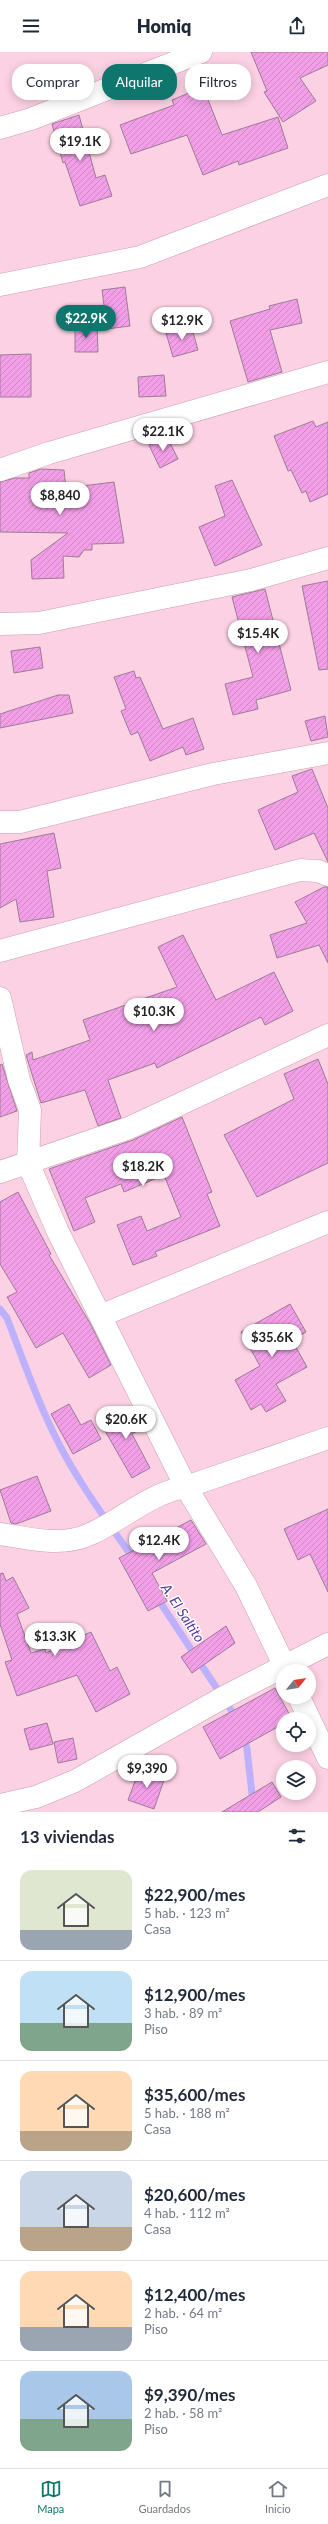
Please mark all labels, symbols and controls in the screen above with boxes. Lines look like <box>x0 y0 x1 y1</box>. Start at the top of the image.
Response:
icon: menu <box>20 15 42 37</box>
text: Homiq <box>137 15 191 37</box>
icon: share <box>286 15 308 37</box>
chip: Comprar <box>12 64 94 100</box>
chip: Alquilar <box>102 64 177 100</box>
chip: Filtros <box>185 64 251 100</box>
pin: $19.1K <box>47 128 113 162</box>
text: $19.1K <box>59 133 101 149</box>
pin: $22.9K <box>53 305 119 339</box>
pin: $12.9K <box>149 307 215 341</box>
text: $22.9K <box>65 310 107 326</box>
text: $12.9K <box>161 312 203 328</box>
pin: $22.1K <box>130 418 196 452</box>
text: $22.1K <box>142 423 184 439</box>
pin: $8,840 <box>27 482 93 516</box>
text: $8,840 <box>40 487 80 503</box>
pin: $15.4K <box>225 620 291 654</box>
text: $15.4K <box>237 625 279 641</box>
pin: $10.3K <box>121 998 187 1032</box>
text: $10.3K <box>133 1003 175 1019</box>
pin: $18.2K <box>110 1153 176 1187</box>
text: $18.2K <box>122 1158 164 1174</box>
pin: $35.6K <box>239 1324 305 1358</box>
text: $35.6K <box>251 1329 293 1345</box>
pin: $20.6K <box>93 1406 159 1440</box>
text: $20.6K <box>105 1411 147 1427</box>
pin: $12.4K <box>126 1527 192 1561</box>
text: $12.4K <box>138 1532 180 1548</box>
water label: A. El Saltito <box>158 1579 209 1645</box>
pin: $13.3K <box>22 1623 88 1657</box>
text: $13.3K <box>34 1628 76 1644</box>
north arrow <box>276 1664 316 1704</box>
map controls <box>276 1664 316 1800</box>
button: locate <box>276 1712 316 1752</box>
pin: $9,390 <box>114 1755 180 1789</box>
text: $9,390 <box>127 1760 167 1776</box>
button: layers <box>276 1760 316 1800</box>
icon: filters <box>286 1825 308 1847</box>
text: 13 viviendas <box>20 1826 114 1847</box>
text: $22,900/mes <box>144 1884 245 1905</box>
icon: home <box>52 1886 100 1934</box>
text: 5 hab. · 123 m² <box>144 1905 230 1921</box>
text: Casa <box>144 1921 171 1937</box>
text: $12,900/mes <box>144 1984 245 2005</box>
icon: home <box>52 1987 100 2035</box>
text: 3 hab. · 89 m² <box>144 2005 222 2021</box>
text: Piso <box>144 2021 168 2037</box>
text: $35,600/mes <box>144 2084 245 2105</box>
icon: home <box>52 2087 100 2135</box>
text: 5 hab. · 188 m² <box>144 2105 230 2121</box>
text: Casa <box>144 2121 171 2137</box>
text: $20,600/mes <box>144 2184 245 2205</box>
icon: home <box>52 2187 100 2235</box>
text: 4 hab. · 112 m² <box>144 2205 230 2221</box>
text: Casa <box>144 2221 171 2237</box>
text: $12,400/mes <box>144 2284 245 2305</box>
icon: home <box>52 2287 100 2335</box>
text: 2 hab. · 64 m² <box>144 2305 222 2321</box>
text: Piso <box>144 2321 168 2337</box>
text: $9,390/mes <box>144 2384 236 2405</box>
icon: home <box>52 2387 100 2435</box>
text: 2 hab. · 58 m² <box>144 2405 222 2421</box>
text: Piso <box>144 2421 168 2437</box>
tab: Mapa <box>37 2478 64 2515</box>
tab: Guardados <box>139 2478 191 2515</box>
tab: Inicio <box>265 2478 291 2515</box>

